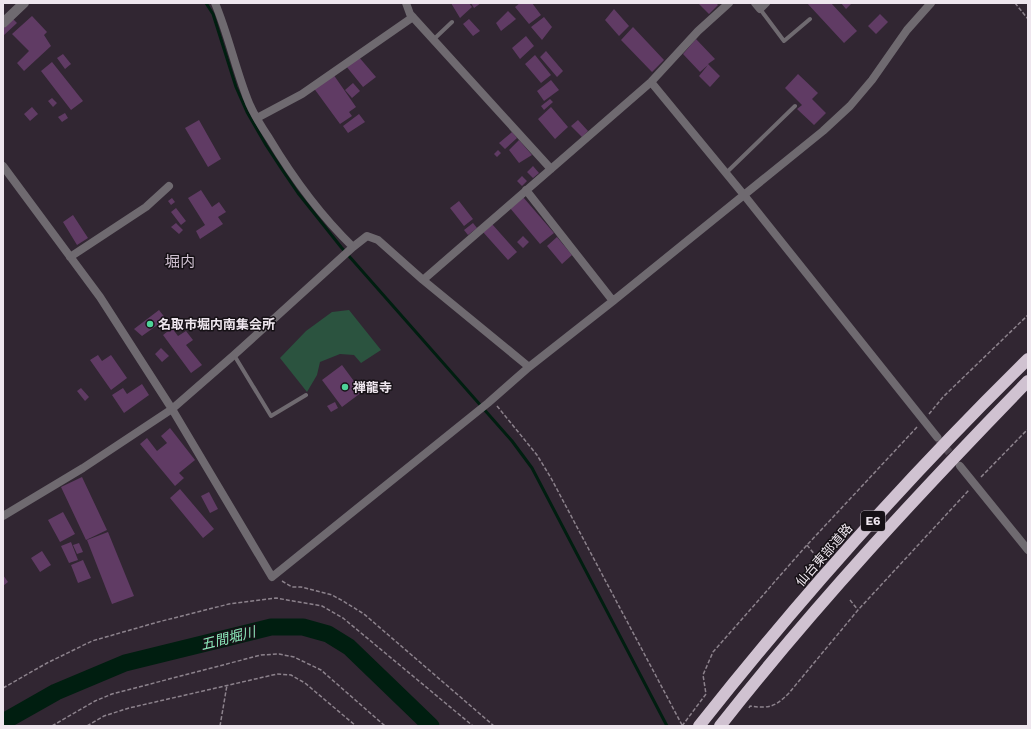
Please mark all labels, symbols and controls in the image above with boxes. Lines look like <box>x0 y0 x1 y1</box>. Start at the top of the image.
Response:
district label: 堀内 <box>165 253 195 271</box>
place label: 名取市堀内南集会所 <box>158 317 275 332</box>
marker: 名取市堀内南集会所 <box>145 319 155 329</box>
place label: 禅龍寺 <box>353 380 392 395</box>
marker: 禅龍寺 <box>340 382 350 392</box>
road number: E6 <box>861 511 885 531</box>
street label: 仙台東部道路 <box>793 521 855 589</box>
water label: 五間堀川 <box>199 623 259 653</box>

